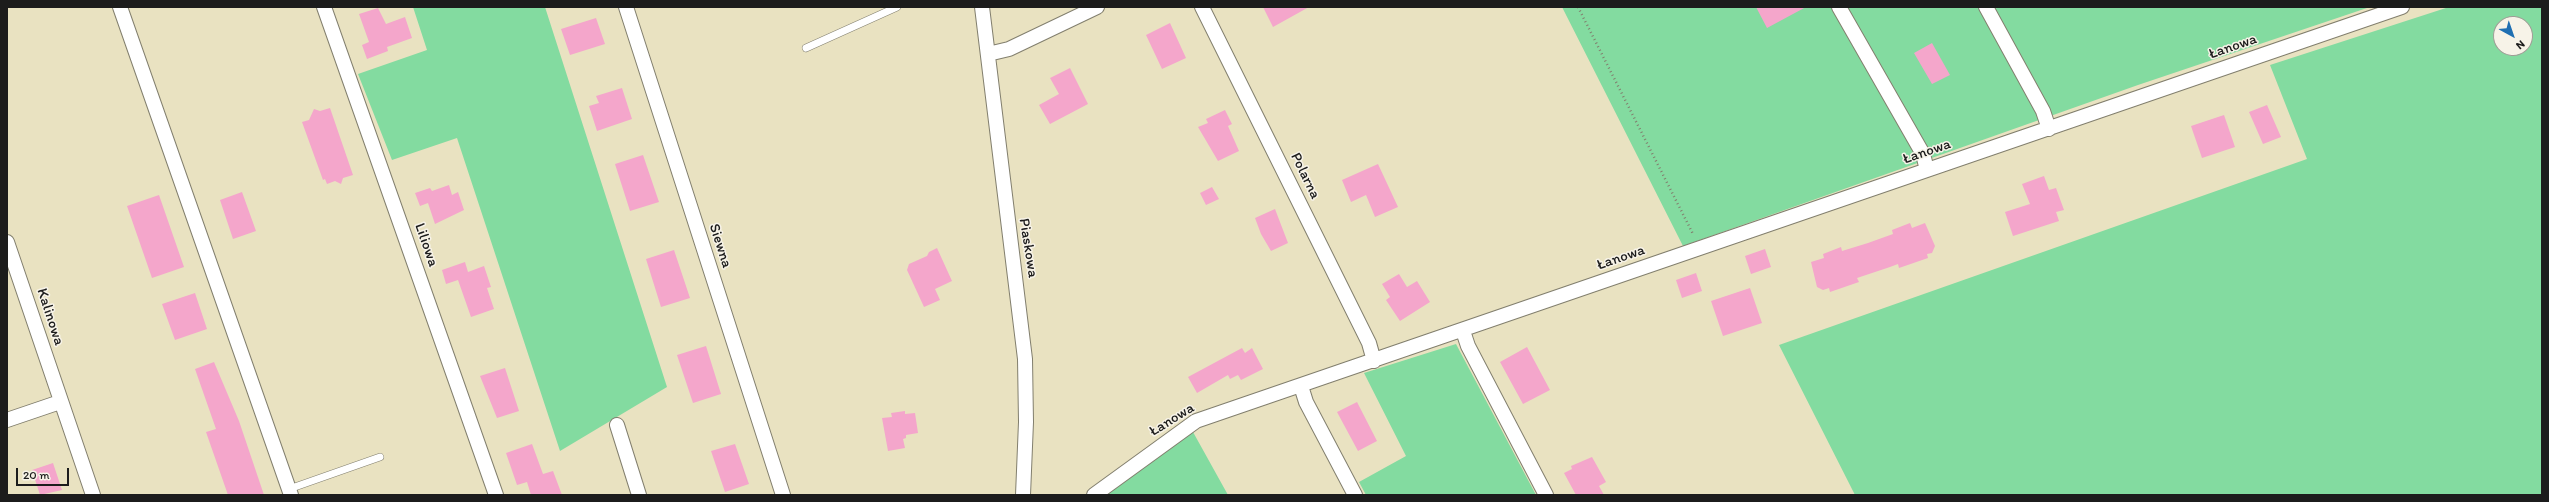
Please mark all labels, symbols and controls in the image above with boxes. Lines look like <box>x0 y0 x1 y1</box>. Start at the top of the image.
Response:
north arrow <box>2493 16 2533 56</box>
street label: Łanowa <box>2207 30 2259 64</box>
text: N <box>2513 37 2527 52</box>
street label: Łanowa <box>1901 135 1953 169</box>
street label: Polarna <box>1286 150 1324 202</box>
street label: Piaskowa <box>1014 217 1042 279</box>
street label: Liliowa <box>410 221 442 269</box>
street label: Siewna <box>704 222 736 270</box>
street label: Łanowa <box>1595 241 1647 275</box>
street label: Kalinowa <box>32 286 68 348</box>
street label: Łanowa <box>1146 399 1198 441</box>
scale bar <box>18 460 71 486</box>
text: 20 m <box>23 468 50 482</box>

